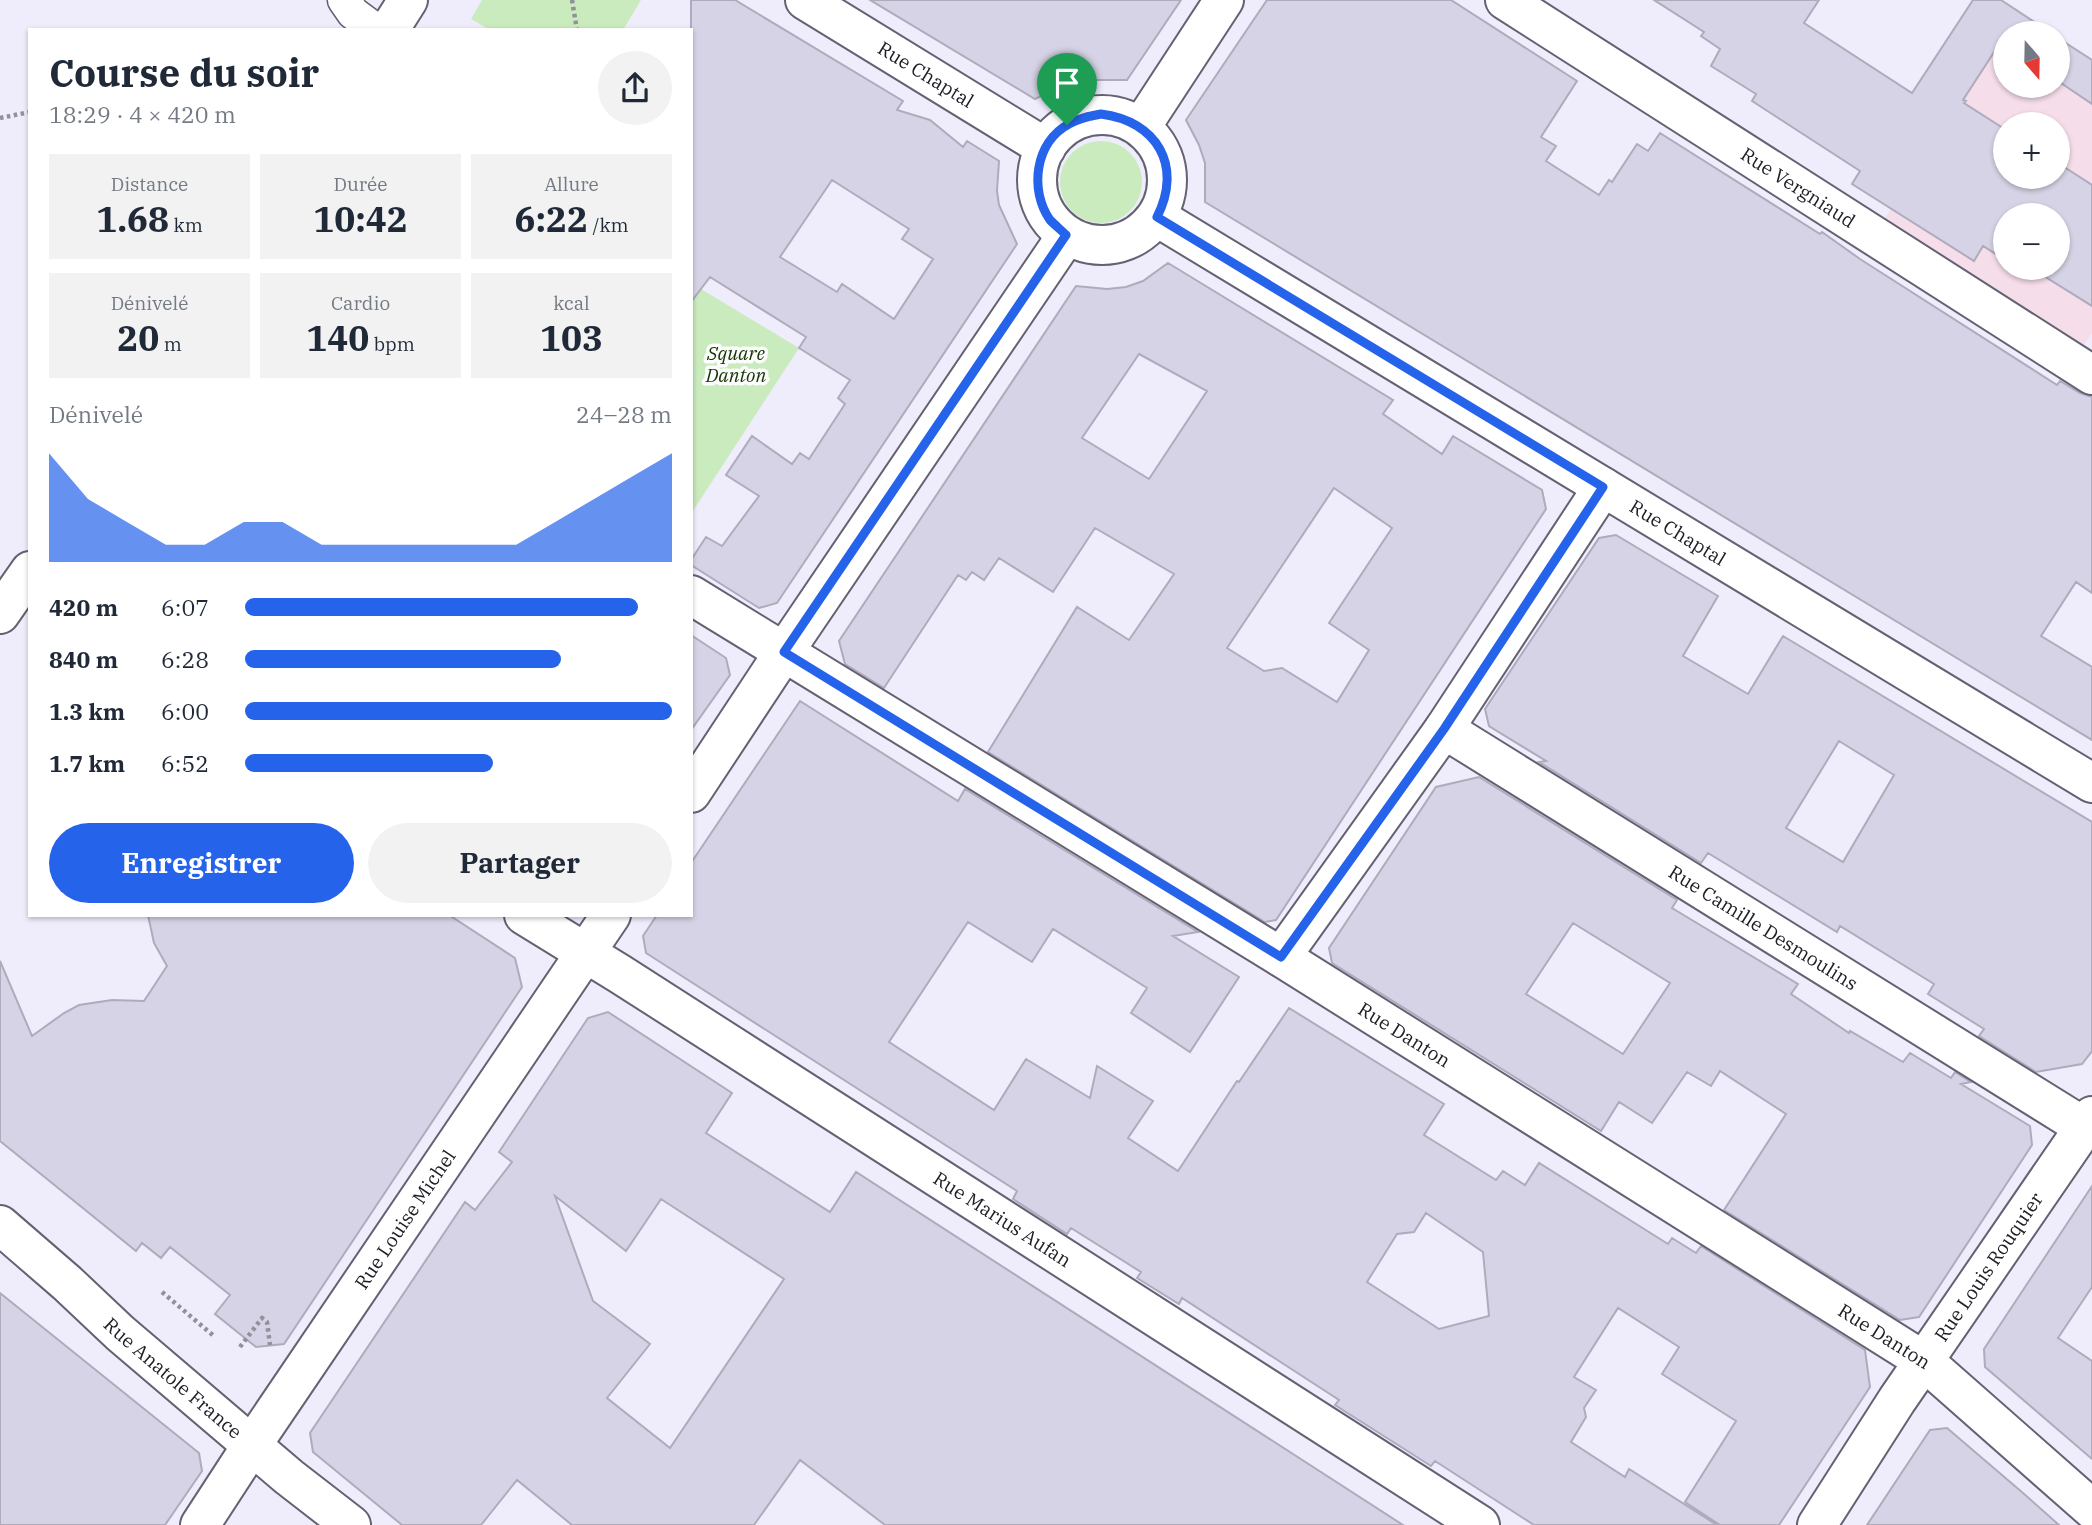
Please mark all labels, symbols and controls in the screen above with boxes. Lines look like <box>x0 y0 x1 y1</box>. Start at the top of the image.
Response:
north arrow <box>1993 21 2070 98</box>
map controls <box>1993 21 2070 280</box>
street label: Rue Chaptal <box>874 36 979 113</box>
text: Course du soir <box>49 48 319 97</box>
button: share <box>598 51 672 125</box>
pin <box>1037 53 1097 125</box>
icon: arrive <box>1048 64 1086 102</box>
text: 18:29 · 4 × 420 m <box>49 99 236 129</box>
button: + <box>1993 112 2070 189</box>
street label: Rue Vergniaud <box>1736 142 1860 233</box>
text: Distance <box>111 172 188 196</box>
text: Durée <box>334 172 387 196</box>
text: Allure <box>544 172 599 196</box>
text: 1.68 <box>96 196 169 242</box>
text: 10:42 <box>313 196 408 242</box>
text: 6:22 <box>514 196 588 242</box>
button: − <box>1993 203 2070 280</box>
text: km <box>169 213 203 237</box>
text: /km <box>588 213 629 237</box>
text: Dénivelé <box>111 291 188 315</box>
text: Cardio <box>331 291 390 315</box>
text: kcal <box>553 291 590 315</box>
text: 20 <box>117 315 159 361</box>
text: 140 <box>306 315 369 361</box>
text: 103 <box>540 315 603 361</box>
text: m <box>159 332 182 356</box>
text: bpm <box>369 332 415 356</box>
park label: Square Danton <box>705 341 767 387</box>
text: Dénivelé <box>49 399 143 429</box>
text: 24–28 m <box>576 399 672 429</box>
street label: Rue Chaptal <box>1626 494 1731 571</box>
text: 420 m <box>49 592 118 622</box>
text: 6:07 <box>161 592 209 622</box>
text: 840 m <box>49 644 118 674</box>
text: 6:28 <box>161 644 209 674</box>
text: 1.3 km <box>49 696 125 726</box>
text: 6:00 <box>161 696 209 726</box>
text: 1.7 km <box>49 748 125 778</box>
text: 6:52 <box>161 748 209 778</box>
button: Enregistrer <box>49 823 354 903</box>
button: Partager <box>368 823 672 903</box>
street label: Rue Camille Desmoulins <box>1664 860 1862 995</box>
street label: Rue Danton <box>1354 997 1455 1073</box>
street label: Rue Louise Michel <box>349 1145 461 1293</box>
street label: Rue Marius Aufan <box>929 1166 1076 1272</box>
street label: Rue Louis Rouquier <box>1929 1187 2048 1346</box>
street label: Rue Danton <box>1834 1298 1935 1374</box>
street label: Rue Anatole France <box>99 1312 247 1444</box>

